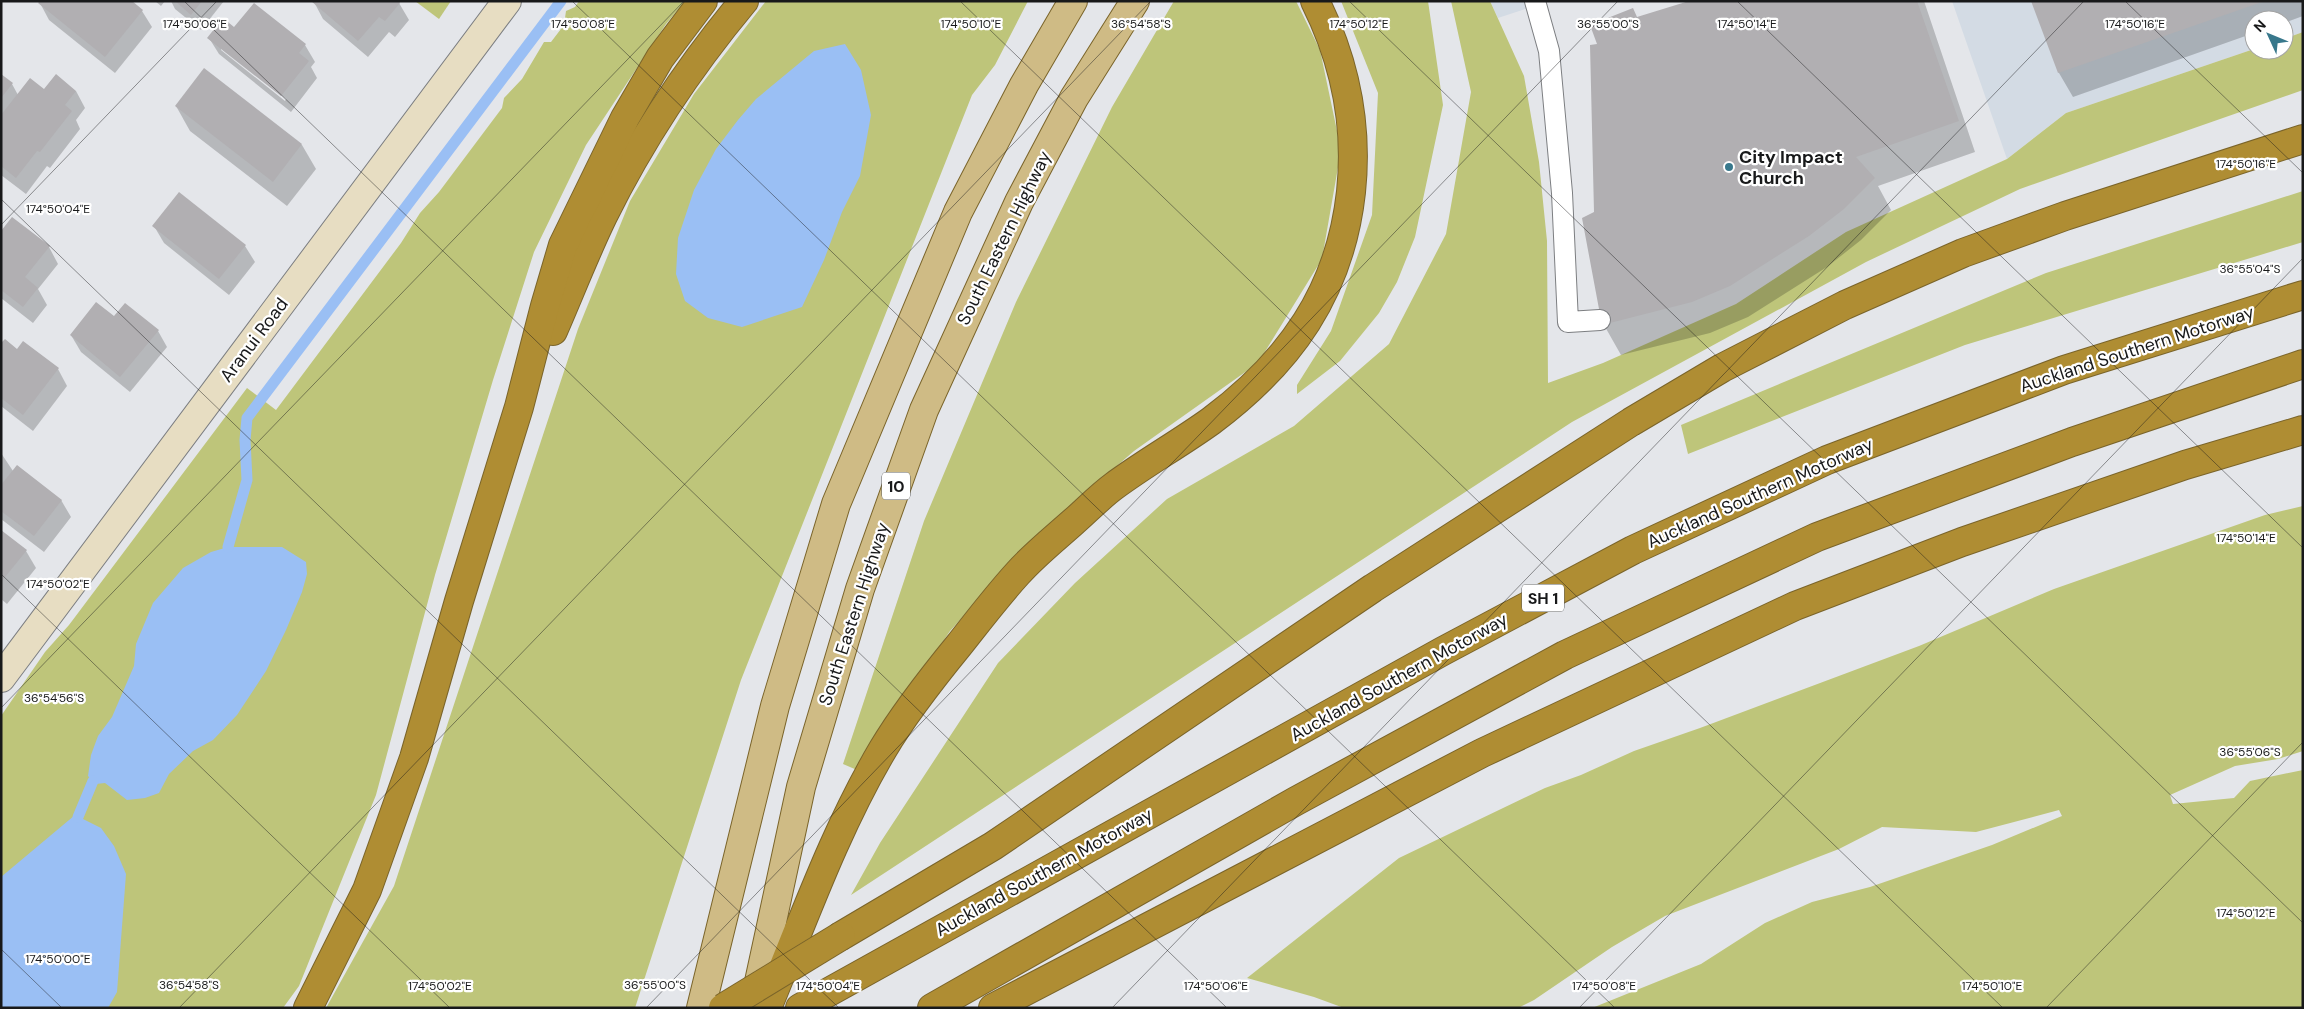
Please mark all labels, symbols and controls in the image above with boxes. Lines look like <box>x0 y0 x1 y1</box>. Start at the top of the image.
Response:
north arrow <box>2244 10 2294 60</box>
text: 174°50'06"E <box>163 16 227 32</box>
text: 174°50'08"E <box>551 16 615 32</box>
text: 174°50'10"E <box>941 16 1001 32</box>
text: 36°54'58"S <box>1111 16 1171 32</box>
text: 174°50'12"E <box>1329 16 1389 32</box>
text: 36°55'00"S <box>1577 16 1639 32</box>
text: 174°50'14"E <box>1717 16 1777 32</box>
text: 174°50'16"E <box>2105 16 2165 32</box>
text: N <box>2250 16 2270 36</box>
place label: City Impact Church <box>1739 145 1843 190</box>
street label: South Eastern Highway <box>951 147 1057 329</box>
text: 174°50'16"E <box>2216 156 2276 172</box>
marker: City Impact Church <box>1723 161 1735 173</box>
text: 174°50'04"E <box>26 201 90 217</box>
text: 36°55'04"S <box>2219 261 2281 277</box>
street label: Aranui Road <box>214 293 294 387</box>
street label: Auckland Southern Motorway <box>2017 300 2257 398</box>
street label: Auckland Southern Motorway <box>1643 432 1877 554</box>
road number: 10 <box>882 472 910 500</box>
street label: South Eastern Highway <box>813 519 895 709</box>
text: 174°50'14"E <box>2216 530 2276 546</box>
text: 174°50'02"E <box>26 576 90 592</box>
road number: SH 1 <box>1522 584 1564 612</box>
street label: Auckland Southern Motorway <box>1286 607 1512 747</box>
text: 36°54'56"S <box>24 690 84 706</box>
text: 36°55'06"S <box>2219 744 2281 760</box>
street label: Auckland Southern Motorway <box>931 802 1157 942</box>
text: 174°50'12"E <box>2216 905 2276 921</box>
text: 174°50'00"E <box>26 951 91 967</box>
text: 36°54'58"S <box>159 977 219 993</box>
text: 36°55'00"S <box>624 977 686 993</box>
text: 174°50'02"E <box>408 978 472 994</box>
text: 174°50'04"E <box>796 978 860 994</box>
text: 174°50'06"E <box>1184 978 1248 994</box>
text: 174°50'08"E <box>1572 978 1636 994</box>
text: 174°50'10"E <box>1962 978 2022 994</box>

